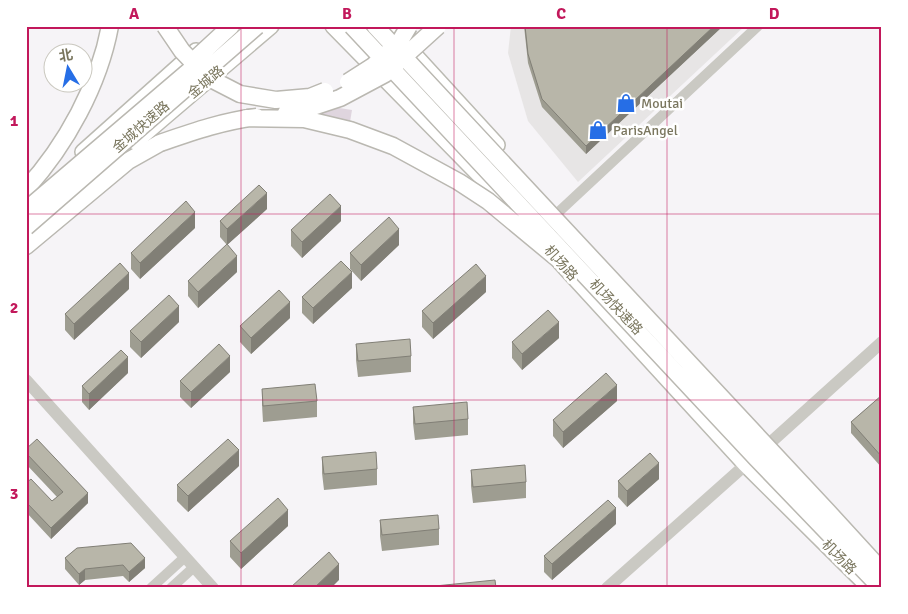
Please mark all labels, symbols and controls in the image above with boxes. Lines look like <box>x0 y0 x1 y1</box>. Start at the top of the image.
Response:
text: A <box>129 4 140 24</box>
text: B <box>342 4 352 24</box>
text: C <box>556 4 566 24</box>
text: D <box>769 4 780 24</box>
north arrow <box>42 42 92 92</box>
text: 北 <box>57 46 74 65</box>
street label: 金城路 <box>184 62 228 102</box>
shop icon: Moutai <box>615 92 637 114</box>
place label: Moutai <box>641 95 683 112</box>
street label: 金城快速路 <box>109 98 173 156</box>
text: 1 <box>10 111 19 131</box>
shop icon: ParisAngel <box>587 119 609 141</box>
place label: ParisAngel <box>613 122 678 139</box>
street label: 机场路 <box>541 242 581 284</box>
street label: 机场快速路 <box>586 276 646 338</box>
text: 2 <box>10 298 18 318</box>
text: 3 <box>10 484 18 504</box>
street label: 机场路 <box>818 536 860 578</box>

